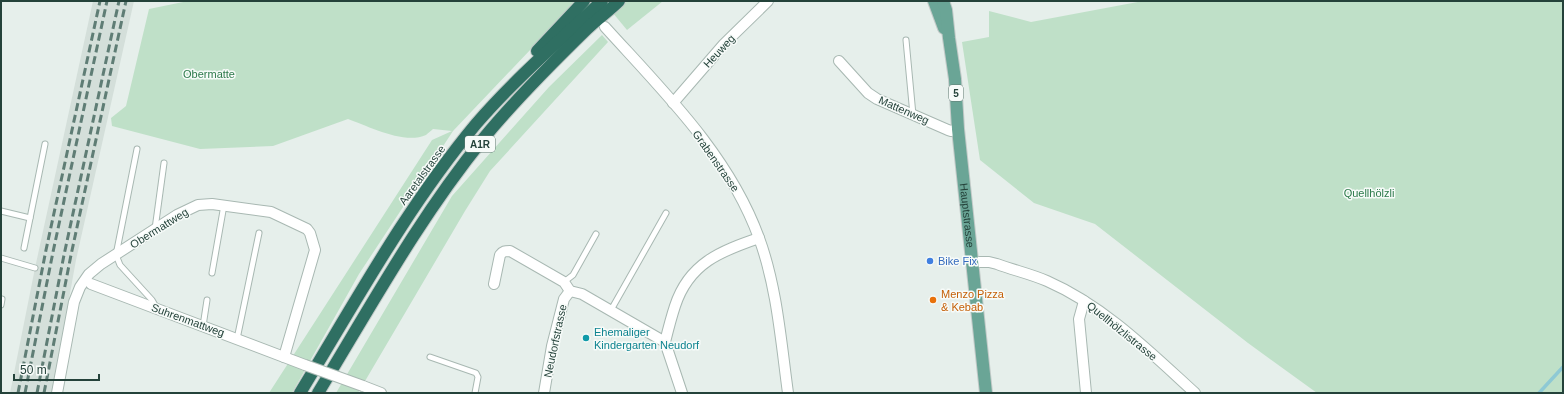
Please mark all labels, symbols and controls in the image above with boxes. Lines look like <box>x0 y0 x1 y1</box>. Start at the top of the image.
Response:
street label: Heuweg <box>701 32 737 70</box>
park label: Obermatte <box>183 68 235 80</box>
road number: 5 <box>949 85 963 101</box>
street label: Mattenweg <box>877 94 931 126</box>
street label: Grabenstrasse <box>690 128 742 194</box>
road number: A1R <box>465 136 495 152</box>
street label: Aaretalstrasse <box>396 143 448 207</box>
street label: Hauptstrasse <box>958 182 977 248</box>
park label: Quellhölzli <box>1344 187 1394 199</box>
street label: Obermattweg <box>128 205 190 251</box>
place label: Bike Fix <box>938 255 978 267</box>
marker: Bike Fix <box>925 256 935 266</box>
place label: Menzo Pizza & Kebab <box>941 288 1005 313</box>
marker: Menzo Pizza & Kebab <box>928 295 938 305</box>
street label: Quellhölzlistrasse <box>1085 299 1159 363</box>
street label: Suhrenmattweg <box>150 301 226 339</box>
street label: Neudorfstrasse <box>541 303 569 379</box>
place label: Ehemaliger Kindergarten Neudorf <box>594 326 700 351</box>
marker: Ehemaliger Kindergarten Neudorf <box>581 333 591 343</box>
scale bar <box>14 356 99 382</box>
text: 50 m <box>20 363 47 377</box>

